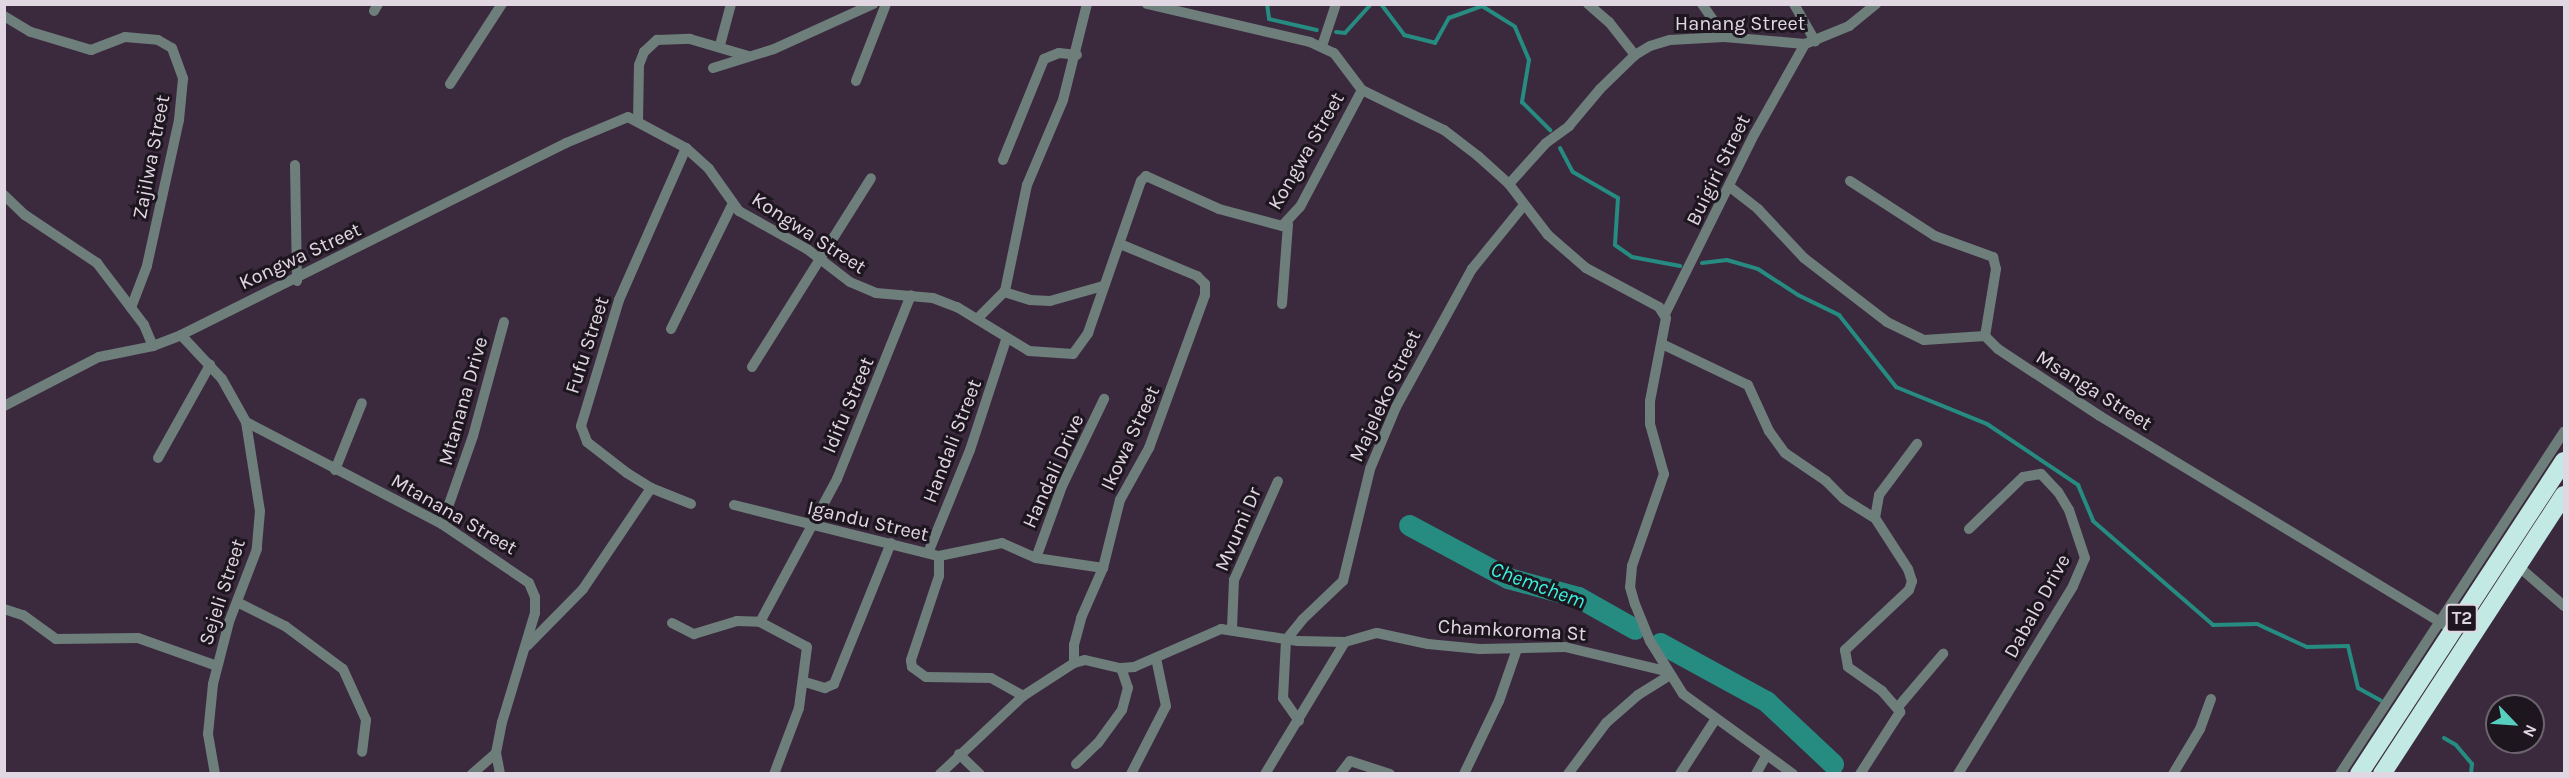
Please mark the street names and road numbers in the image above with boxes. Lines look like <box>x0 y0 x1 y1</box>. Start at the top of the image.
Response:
street label: Hanang Street <box>1675 11 1805 35</box>
street label: Kongwa Street <box>1263 88 1349 214</box>
street label: Zajilwa Street <box>127 93 175 221</box>
street label: Buigiri Street <box>1681 111 1755 229</box>
street label: Kongwa Street <box>747 187 871 279</box>
street label: Kongwa Street <box>235 217 365 295</box>
street label: Fufu Street <box>560 293 614 397</box>
street label: Majeleko Street <box>1344 326 1426 466</box>
street label: Mtanana Drive <box>433 334 493 468</box>
street label: Msanga Street <box>2031 345 2157 435</box>
street label: Idifu Street <box>817 353 879 457</box>
street label: Handali Street <box>917 376 987 506</box>
street label: Ikowa Street <box>1095 382 1165 494</box>
street label: Handali Drive <box>1017 410 1089 532</box>
street label: Mtanana Street <box>387 468 521 560</box>
street label: Mvumi Dr <box>1210 483 1266 575</box>
street label: Igandu Street <box>805 495 931 547</box>
street label: Sejeli Street <box>194 536 250 648</box>
street label: Dabalo Drive <box>1999 550 2075 662</box>
road number: T2 <box>2446 603 2478 633</box>
street label: Chamkoroma St <box>1437 614 1587 646</box>

